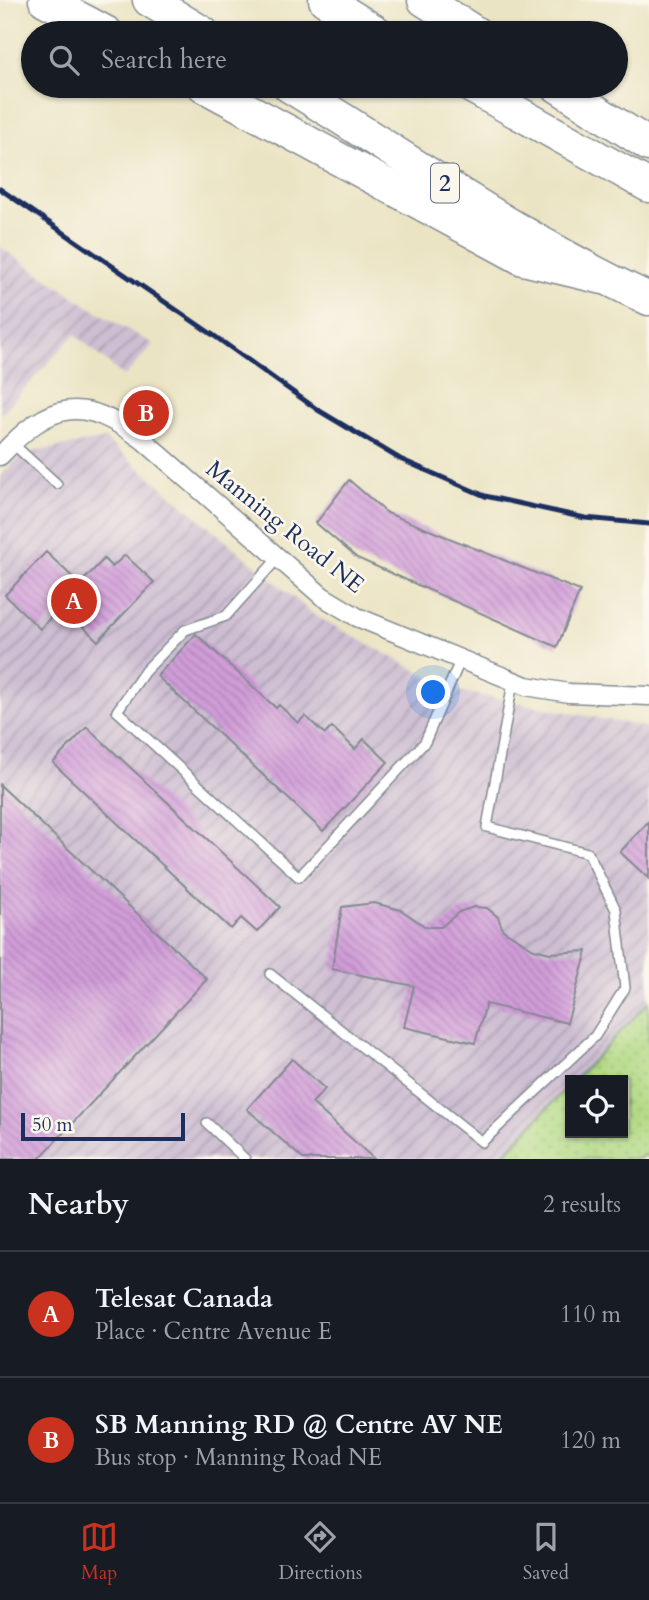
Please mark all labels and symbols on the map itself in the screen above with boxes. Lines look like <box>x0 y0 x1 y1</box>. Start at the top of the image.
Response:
road number: 2 <box>431 164 459 202</box>
pin: B <box>123 387 169 439</box>
street label: Manning Road NE <box>199 453 371 601</box>
pin: A <box>51 575 97 627</box>
your location <box>416 675 450 709</box>
scale bar <box>21 1110 186 1142</box>

